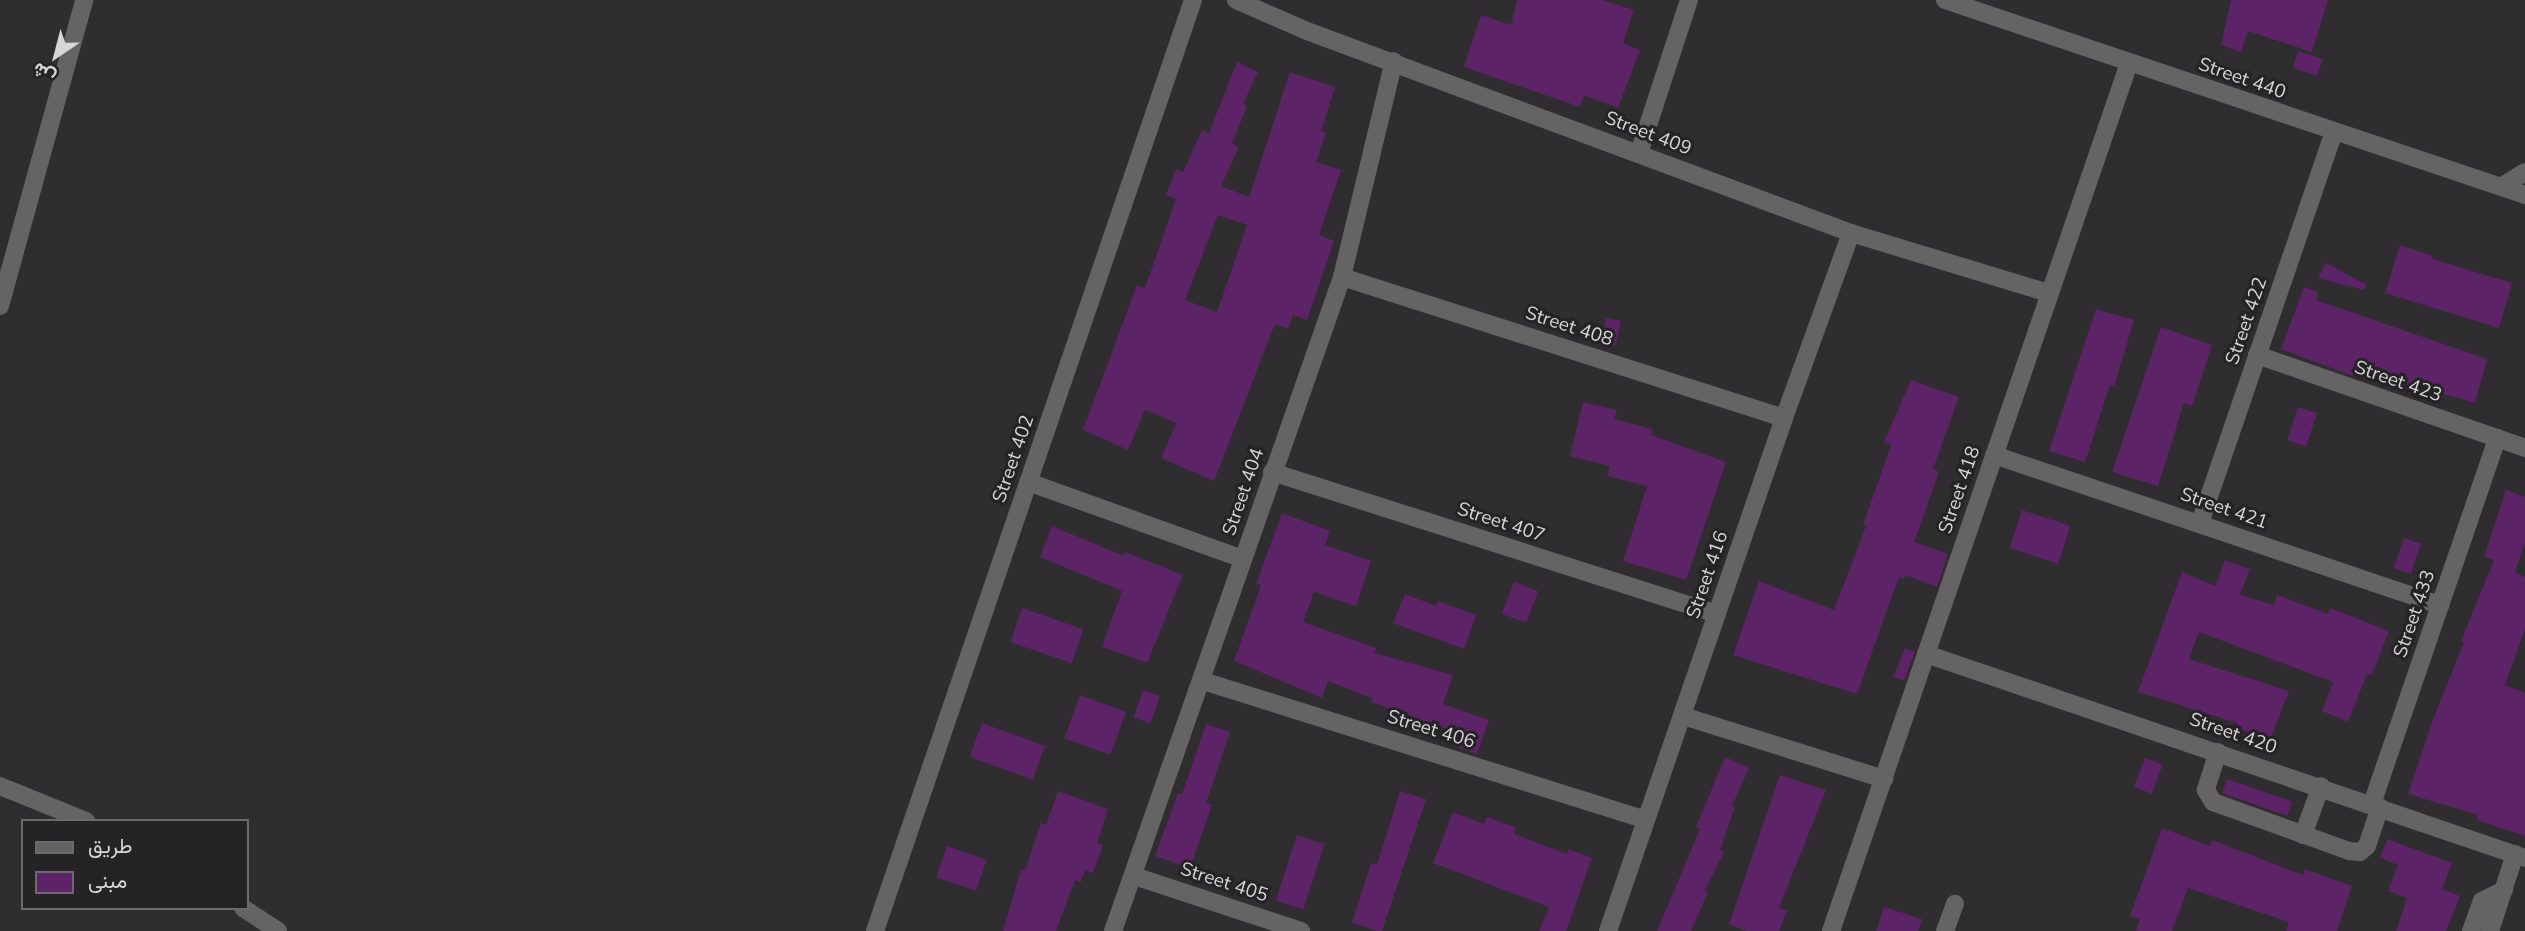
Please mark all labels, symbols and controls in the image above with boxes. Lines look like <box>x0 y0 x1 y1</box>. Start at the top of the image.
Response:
north arrow <box>21 21 91 91</box>
street label: Street 440 <box>2195 53 2289 105</box>
text: ش <box>27 56 61 90</box>
street label: Street 409 <box>1601 107 1695 161</box>
street label: Street 422 <box>2221 274 2273 368</box>
street label: Street 408 <box>1522 302 1616 352</box>
street label: Street 423 <box>2351 356 2445 408</box>
street label: Street 402 <box>988 412 1040 506</box>
street label: Street 418 <box>1934 443 1986 537</box>
street label: Street 404 <box>1218 445 1270 539</box>
street label: Street 421 <box>2177 483 2271 535</box>
street label: Street 407 <box>1454 498 1548 548</box>
street label: Street 416 <box>1682 528 1734 622</box>
street label: Street 433 <box>2389 567 2441 661</box>
street label: Street 406 <box>1384 706 1478 754</box>
street label: Street 420 <box>2186 708 2280 760</box>
legend <box>21 819 248 910</box>
text: طريق <box>88 832 133 860</box>
street label: Street 405 <box>1177 858 1271 908</box>
text: مبنى <box>88 867 127 895</box>

